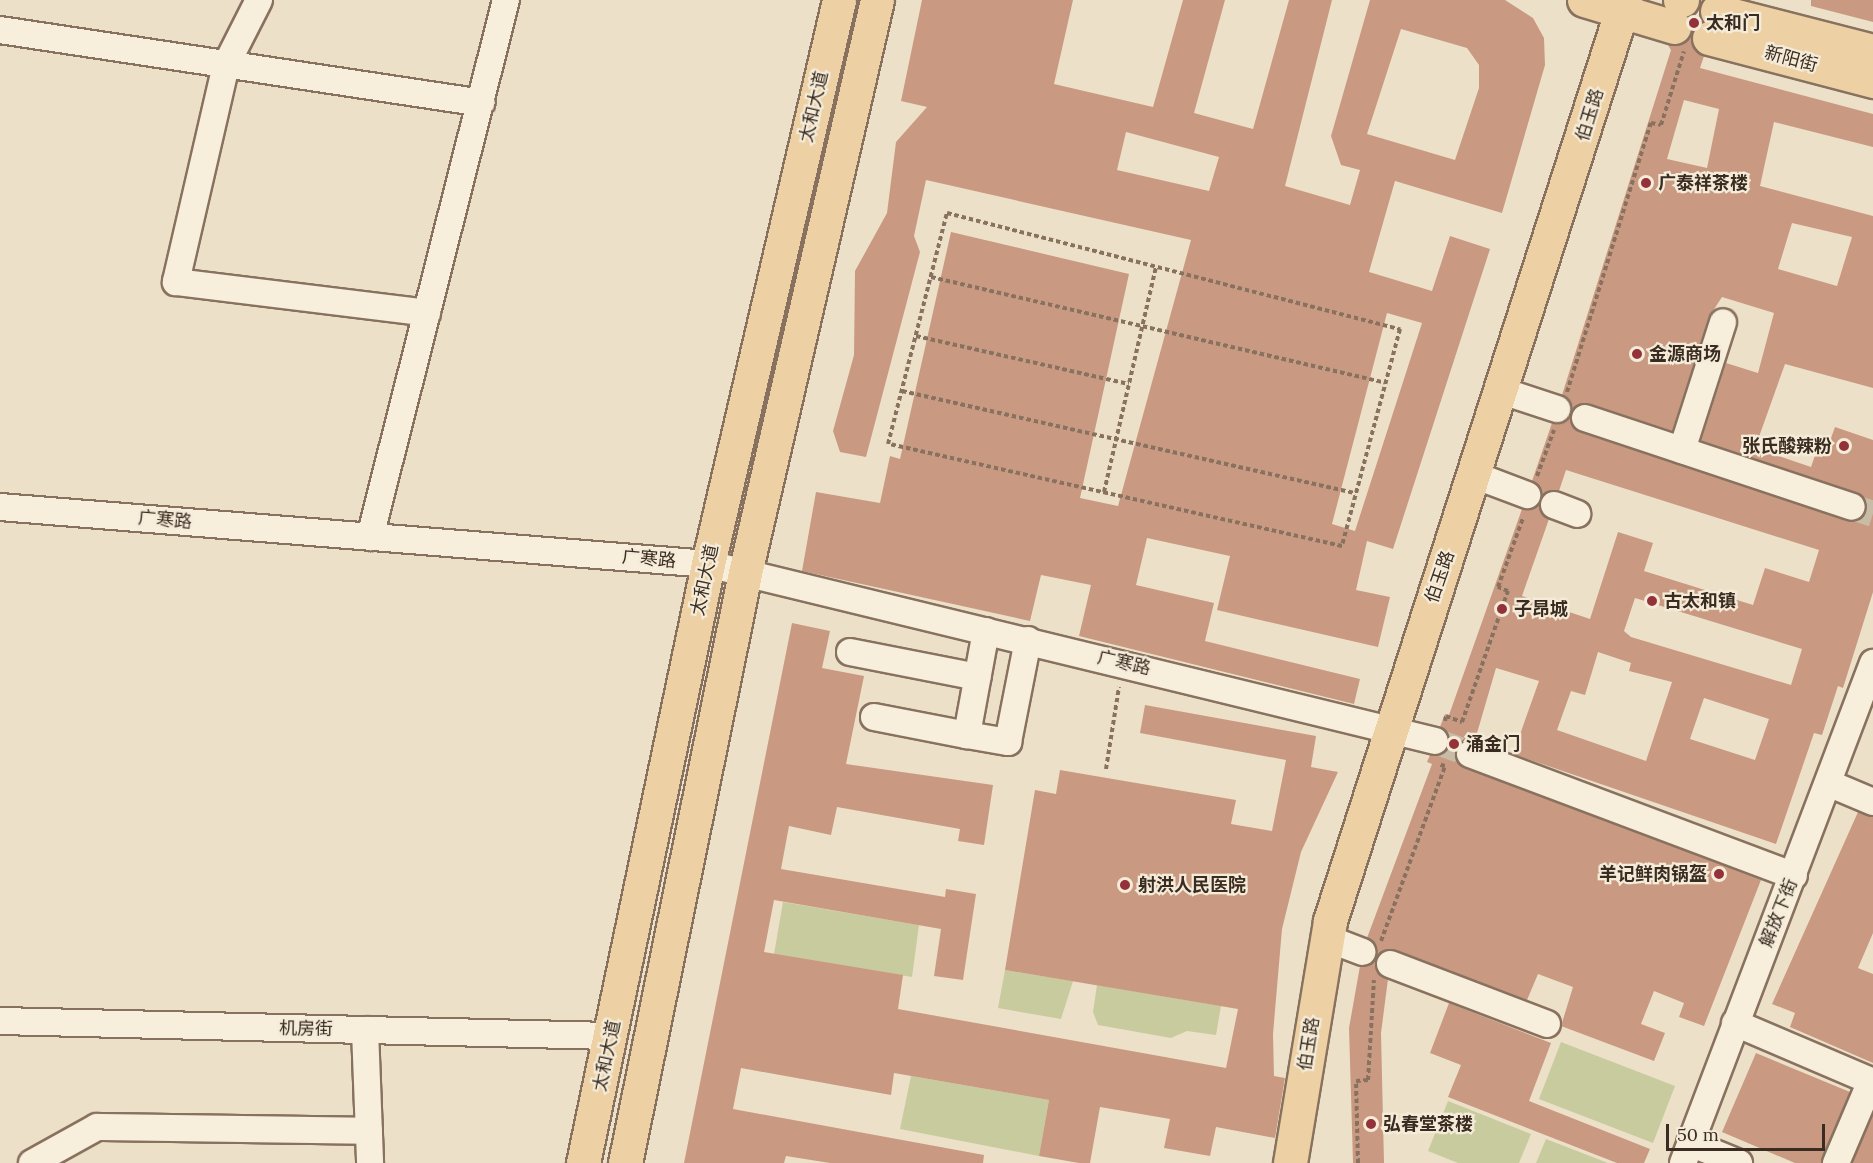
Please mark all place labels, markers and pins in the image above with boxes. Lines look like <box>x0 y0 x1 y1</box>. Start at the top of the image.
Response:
place label: 太和门 <box>1706 12 1760 34</box>
marker: 太和门 <box>1687 16 1701 30</box>
place label: 广泰祥茶楼 <box>1658 172 1748 194</box>
marker: 广泰祥茶楼 <box>1639 176 1653 190</box>
place label: 金源商场 <box>1649 343 1721 365</box>
marker: 金源商场 <box>1630 347 1644 361</box>
place label: 张氏酸辣粉 <box>1742 435 1832 457</box>
marker: 张氏酸辣粉 <box>1837 439 1851 453</box>
place label: 古太和镇 <box>1664 590 1736 612</box>
marker: 古太和镇 <box>1645 594 1659 608</box>
place label: 子昂城 <box>1514 598 1568 620</box>
marker: 子昂城 <box>1495 602 1509 616</box>
place label: 涌金门 <box>1466 733 1520 755</box>
marker: 涌金门 <box>1447 737 1461 751</box>
place label: 羊记鲜肉锅盔 <box>1599 863 1707 885</box>
marker: 羊记鲜肉锅盔 <box>1712 867 1726 881</box>
place label: 射洪人民医院 <box>1138 874 1246 896</box>
marker: 射洪人民医院 <box>1116 876 1134 894</box>
place label: 弘春堂茶楼 <box>1383 1113 1473 1135</box>
marker: 弘春堂茶楼 <box>1364 1117 1378 1131</box>

